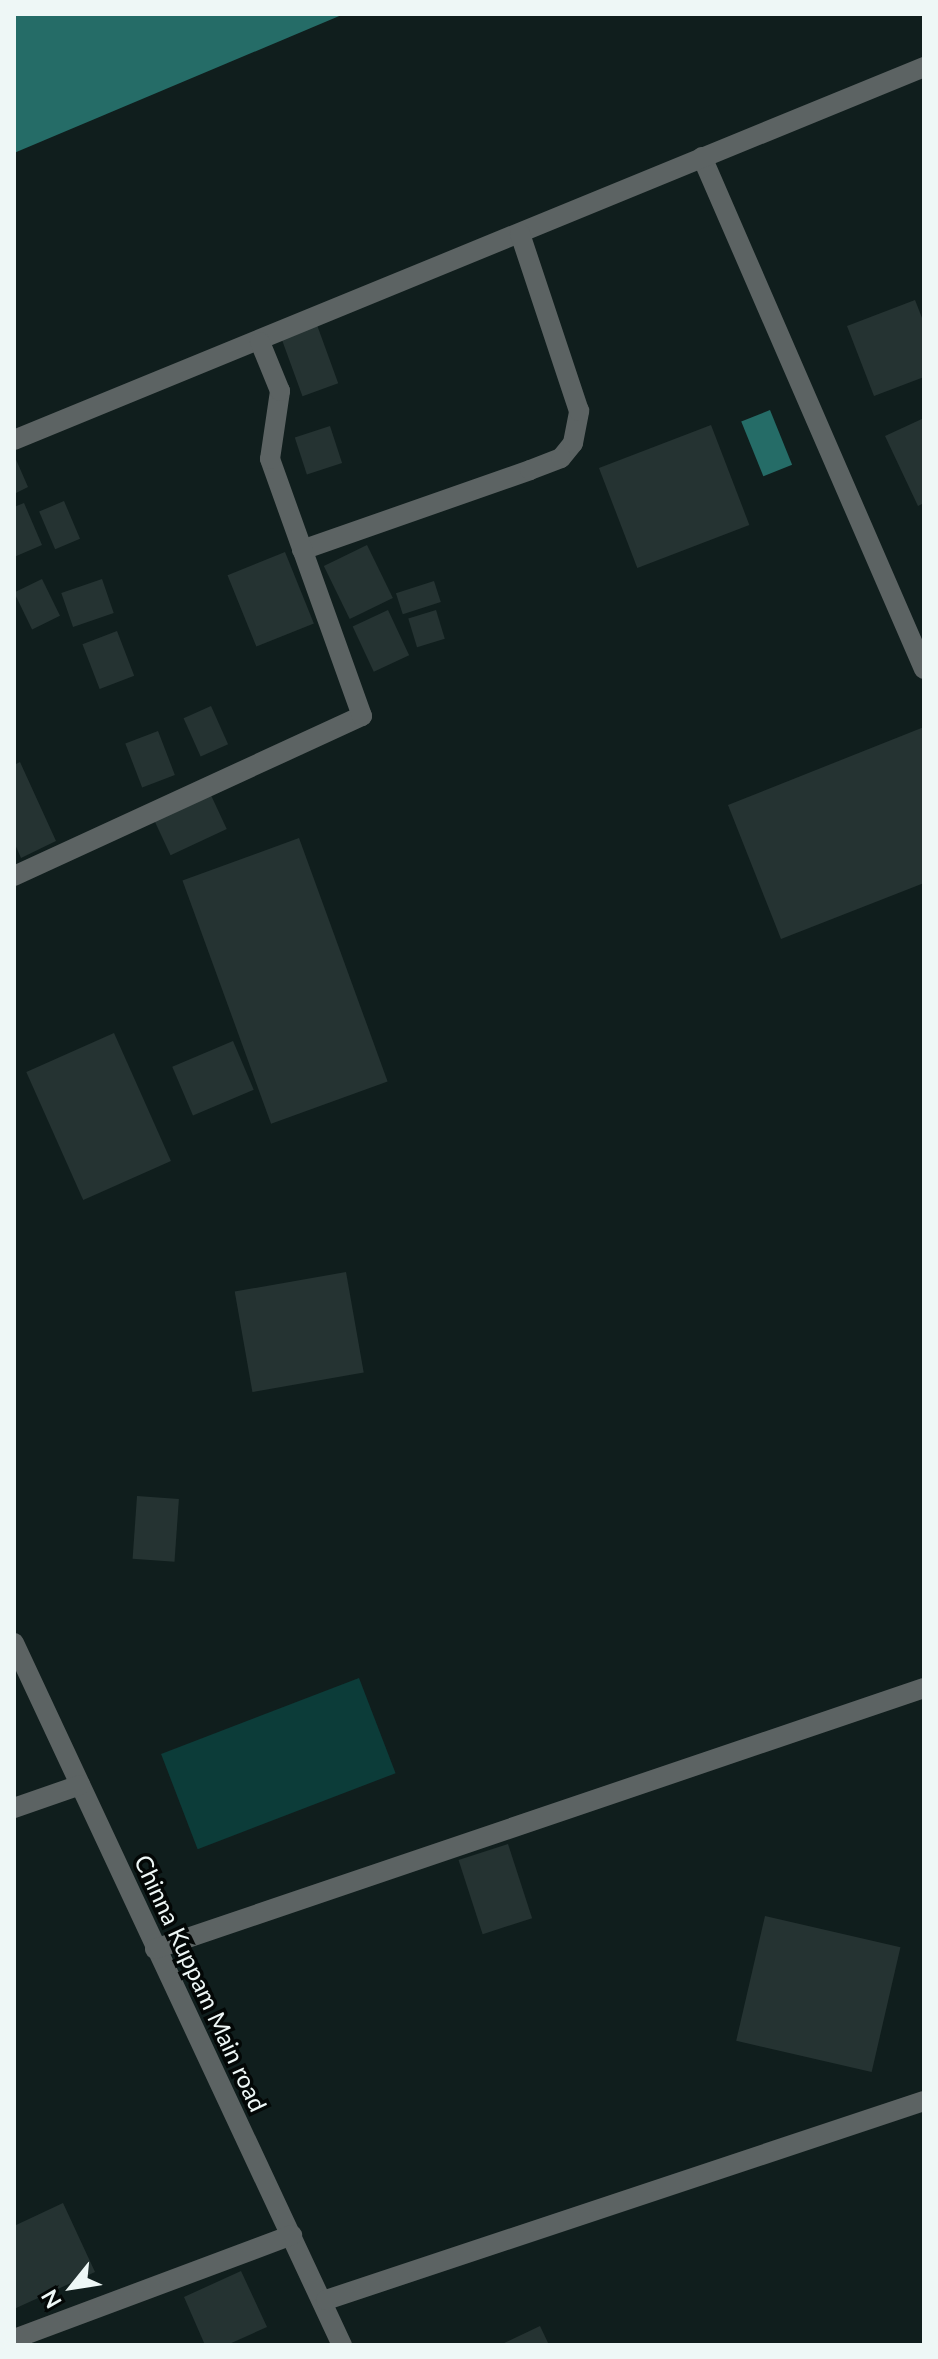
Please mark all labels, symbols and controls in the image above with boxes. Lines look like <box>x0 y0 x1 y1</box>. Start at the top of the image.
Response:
street label: Chinna Kuppam Main road <box>129 1850 273 2116</box>
north arrow <box>32 2247 112 2327</box>
text: N <box>35 2285 67 2313</box>

